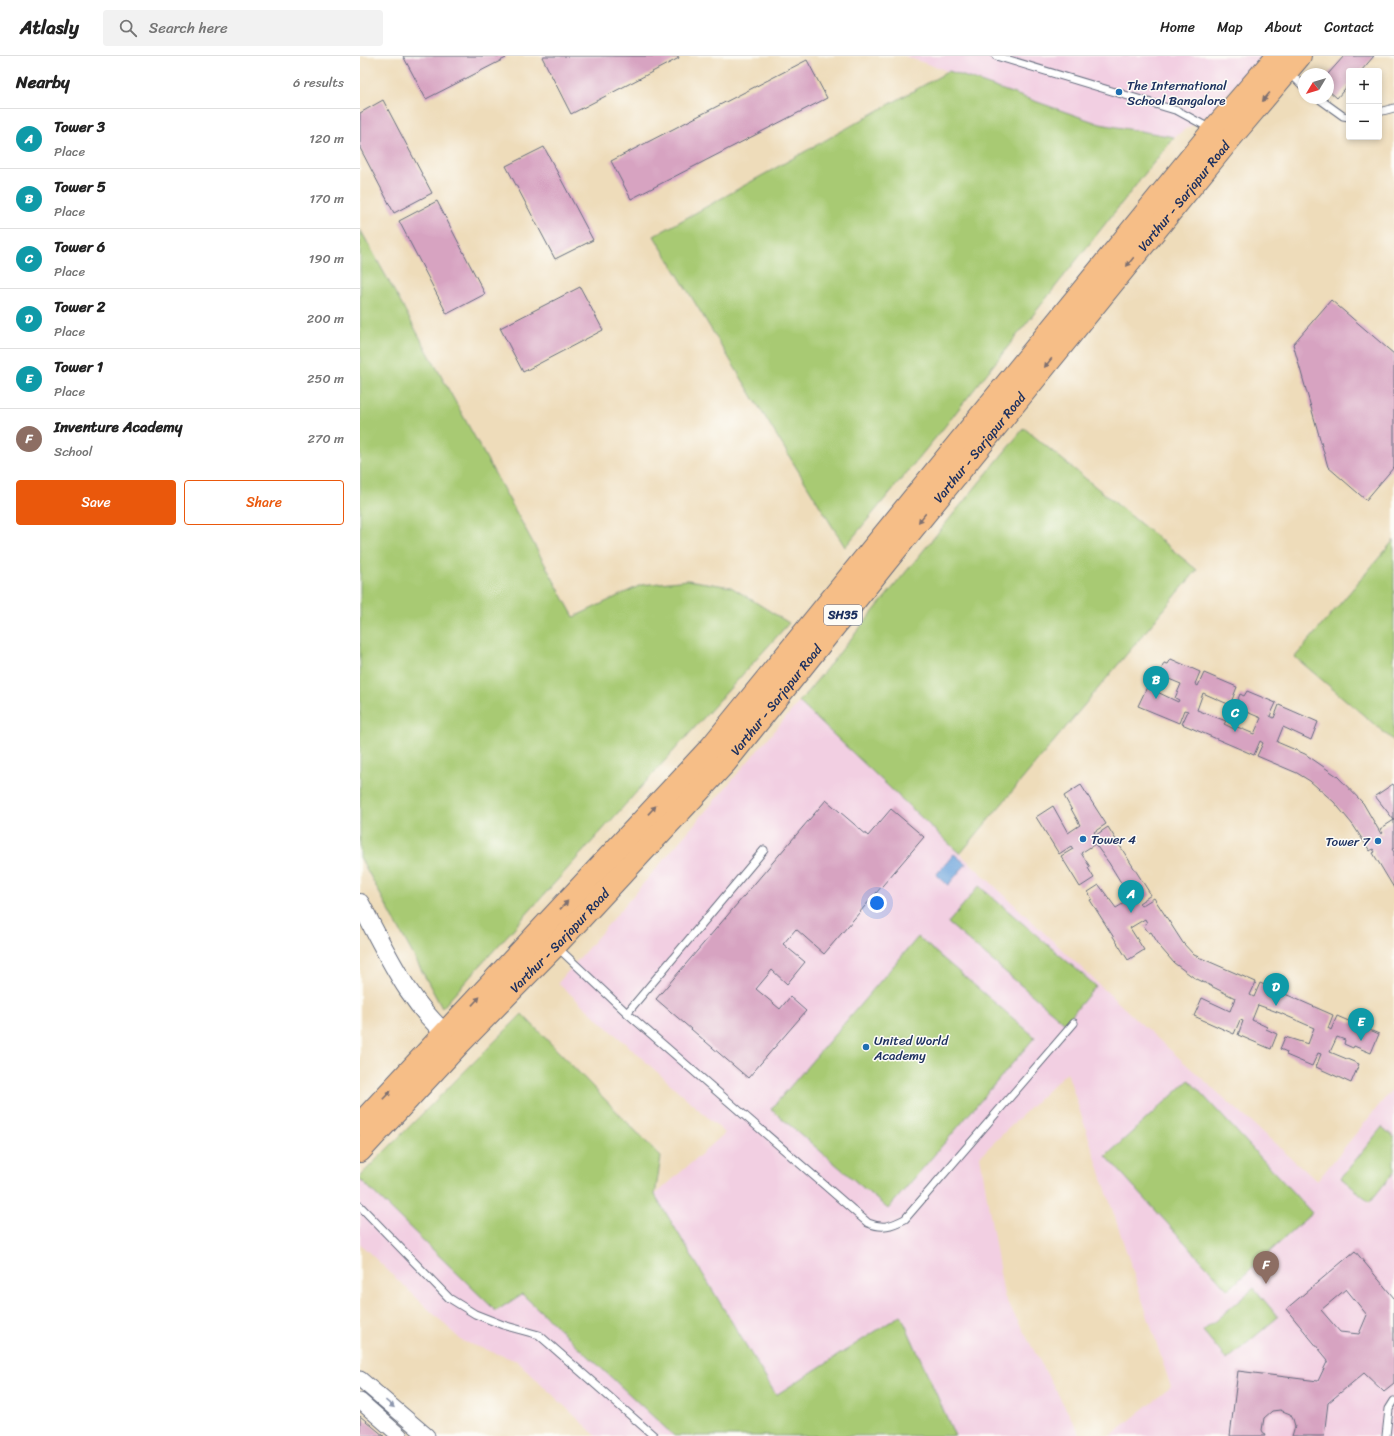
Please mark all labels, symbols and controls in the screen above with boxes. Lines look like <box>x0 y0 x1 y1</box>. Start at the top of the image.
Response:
search box <box>103 10 383 46</box>
text: Atlasly <box>20 11 79 44</box>
text: Search here <box>149 15 228 41</box>
text: Home <box>1160 15 1195 40</box>
text: Map <box>1217 15 1243 40</box>
text: About <box>1265 15 1302 40</box>
text: Contact <box>1324 15 1374 40</box>
icon: search <box>117 17 139 39</box>
text: Nearby <box>16 67 70 97</box>
north arrow <box>1298 68 1334 104</box>
map controls <box>1346 68 1382 140</box>
button: + <box>1346 68 1382 104</box>
text: 6 results <box>293 71 344 94</box>
place label: The International School Bangalore <box>1127 74 1227 112</box>
marker: The International School Bangalore <box>1114 87 1124 97</box>
one-way arrow <box>1261 91 1270 102</box>
button: − <box>1346 104 1382 140</box>
text: Tower 3 <box>54 114 105 140</box>
text: A <box>25 127 33 150</box>
text: 120 m <box>309 127 344 150</box>
street label: Varthur - Sarjapur Road <box>1132 135 1237 257</box>
text: Place <box>54 140 85 163</box>
text: Tower 5 <box>54 174 106 200</box>
text: B <box>25 187 33 210</box>
text: 170 m <box>309 187 344 210</box>
text: Place <box>54 200 85 223</box>
text: Tower 6 <box>54 234 105 260</box>
text: C <box>25 247 33 270</box>
text: 190 m <box>309 247 344 270</box>
one-way arrow <box>1125 257 1134 267</box>
text: Place <box>54 260 85 283</box>
text: Tower 2 <box>54 294 105 320</box>
text: D <box>25 307 33 330</box>
text: 200 m <box>307 307 344 330</box>
text: Place <box>54 320 85 343</box>
text: Tower 1 <box>54 354 103 380</box>
one-way arrow <box>1043 357 1052 368</box>
text: E <box>25 367 33 390</box>
text: 250 m <box>307 367 344 390</box>
text: Place <box>54 380 85 403</box>
street label: Varthur - Sarjapur Road <box>927 386 1032 508</box>
text: Inventure Academy <box>54 414 182 440</box>
text: F <box>25 427 33 450</box>
text: 270 m <box>307 427 344 450</box>
text: School <box>54 440 92 463</box>
button: Save <box>16 480 176 525</box>
button: Share <box>184 480 344 525</box>
one-way arrow <box>917 513 926 523</box>
road number: SH35 <box>824 605 862 625</box>
street label: Varthur - Sarjapur Road <box>724 638 829 761</box>
pin: B <box>1143 666 1169 699</box>
pin: C <box>1222 699 1248 732</box>
one-way arrow <box>648 805 657 815</box>
place label: Tower 4 <box>1091 828 1136 851</box>
place label: Tower 7 <box>1326 830 1372 853</box>
marker: Tower 4 <box>1078 834 1088 844</box>
marker: Tower 7 <box>1373 836 1383 846</box>
pin: A <box>1118 880 1144 913</box>
street label: Varthur - Sarjapur Road <box>504 882 616 998</box>
your location <box>867 893 887 913</box>
one-way arrow <box>559 900 569 910</box>
pin: D <box>1263 973 1289 1006</box>
one-way arrow <box>471 996 481 1006</box>
pin: E <box>1348 1008 1374 1041</box>
place label: United World Academy <box>873 1029 949 1067</box>
marker: United World Academy <box>861 1042 871 1052</box>
one-way arrow <box>382 1090 392 1100</box>
pin: F <box>1253 1251 1279 1284</box>
one-way arrow <box>384 1400 395 1409</box>

